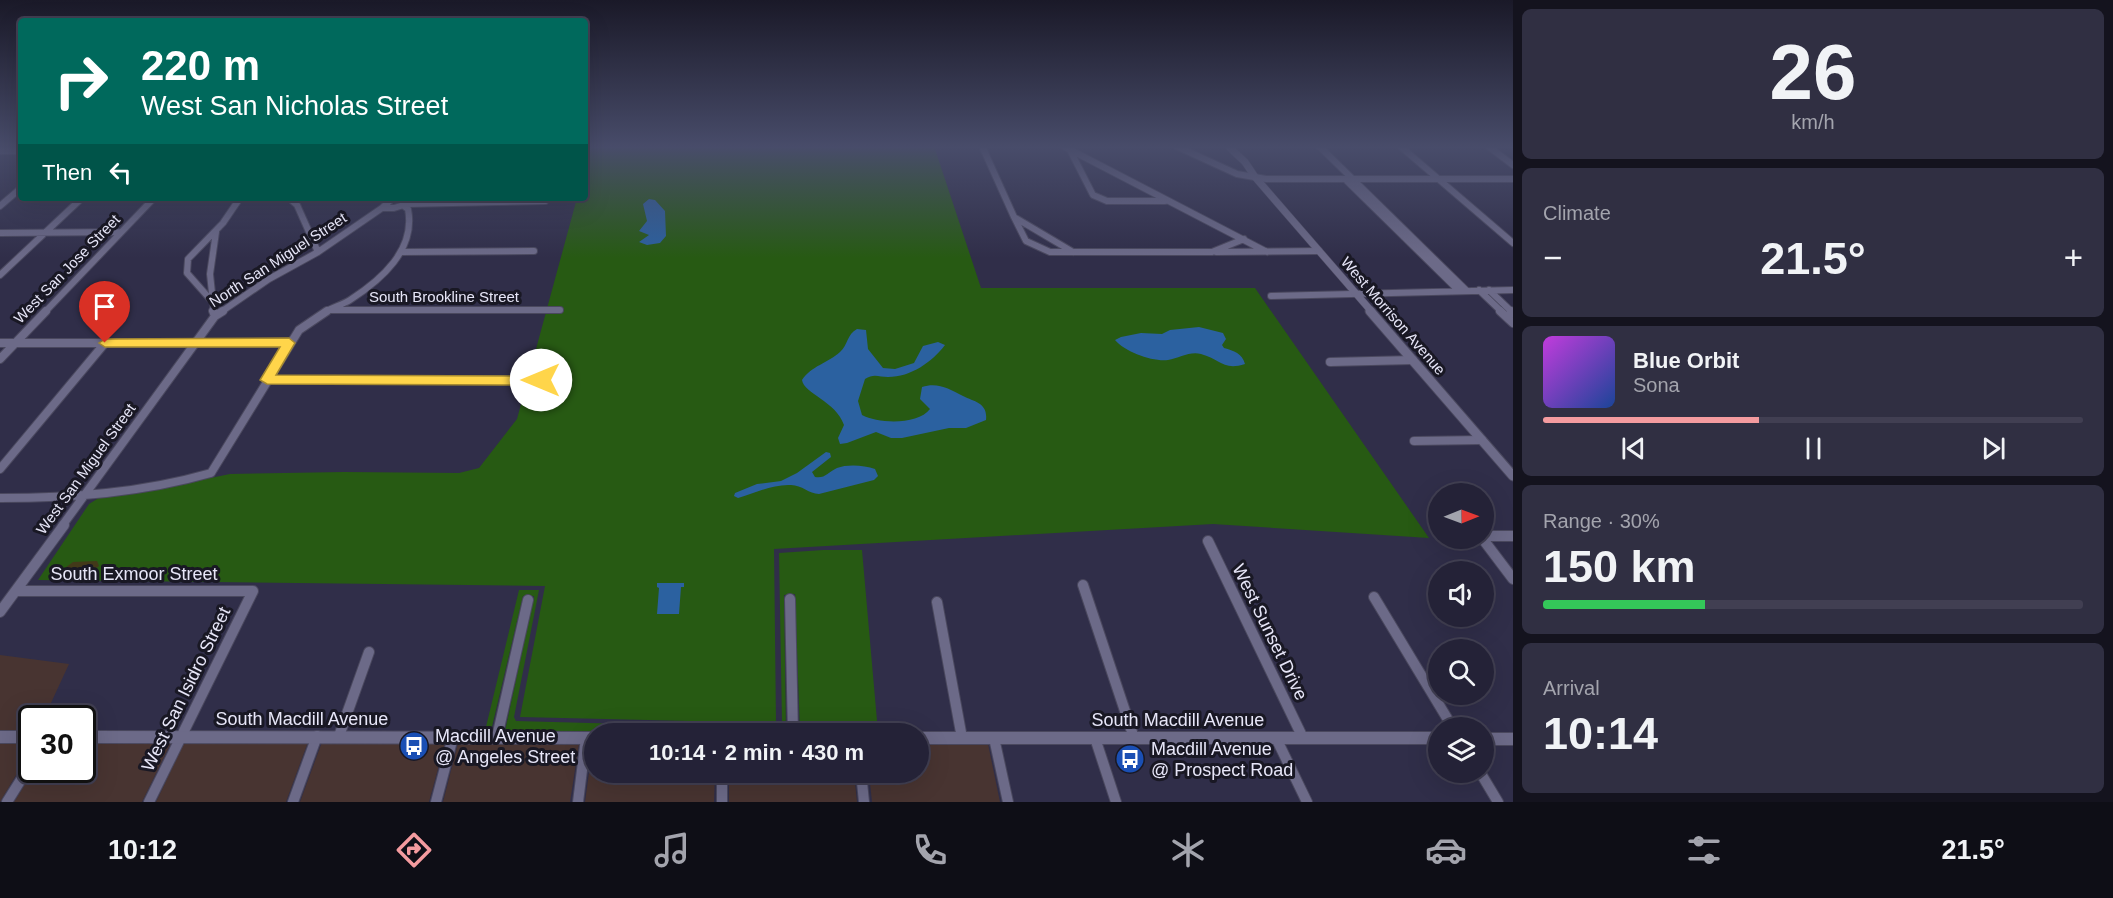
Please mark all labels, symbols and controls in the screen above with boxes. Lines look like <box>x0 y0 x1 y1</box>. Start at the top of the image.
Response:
text: 26 <box>1770 28 1856 116</box>
icon: right <box>42 42 120 120</box>
text: 220 m <box>141 42 260 89</box>
text: West San Nicholas Street <box>141 91 448 121</box>
text: km/h <box>1791 111 1835 133</box>
icon: left <box>104 156 137 189</box>
text: Then <box>42 160 92 185</box>
text: Climate <box>1543 202 1611 224</box>
street label: North San Miguel Street <box>206 208 350 310</box>
street label: West San Jose Street <box>10 210 124 327</box>
text: 21.5° <box>1760 233 1866 284</box>
text: − <box>1543 239 1562 276</box>
text: + <box>2064 239 2083 276</box>
street label: West Morrison Avenue <box>1338 253 1449 378</box>
pin <box>79 281 130 343</box>
street label: South Brookline Street <box>369 288 520 305</box>
icon: arrive <box>88 290 121 323</box>
position arrow <box>509 348 573 412</box>
text: Blue Orbit <box>1633 348 1739 373</box>
text: Sona <box>1633 374 1680 396</box>
street label: West San Miguel Street <box>32 399 139 537</box>
icon: previous <box>1617 432 1650 465</box>
icon: pause <box>1797 432 1830 465</box>
icon: next <box>1977 432 2010 465</box>
north arrow <box>1428 483 1494 549</box>
map controls <box>1428 483 1494 783</box>
text: Range · 30% <box>1543 510 1660 532</box>
text: 150 km <box>1543 541 1696 592</box>
street label: West Sunset Drive <box>1228 561 1312 703</box>
button: sound <box>1428 561 1494 627</box>
street label: South Exmoor Street <box>50 564 218 584</box>
street label: West San Isidro Street <box>138 604 234 774</box>
button: search <box>1428 639 1494 705</box>
text: Arrival <box>1543 677 1600 699</box>
speed limit sign: 30 <box>18 705 96 783</box>
text: 10:14 <box>1543 708 1658 759</box>
street label: South Macdill Avenue <box>216 709 388 729</box>
street label: South Macdill Avenue <box>1092 710 1264 730</box>
button: layers <box>1428 717 1494 783</box>
place label: Macdill Avenue @ Angeles Street <box>435 726 575 767</box>
bus stop icon: Macdill Avenue @ Angeles Street <box>398 730 430 762</box>
place label: Macdill Avenue @ Prospect Road <box>1151 739 1293 780</box>
text: 10:14 · 2 min · 430 m <box>649 740 864 765</box>
bus stop icon: Macdill Avenue @ Prospect Road <box>1114 743 1146 775</box>
icon: directions <box>393 829 435 871</box>
icon: music <box>651 829 693 871</box>
icon: phone <box>909 829 951 871</box>
icon: climate <box>1167 829 1209 871</box>
icon: car <box>1425 829 1467 871</box>
icon: filters <box>1683 829 1725 871</box>
text: 10:12 <box>108 835 177 865</box>
text: 21.5° <box>1942 835 2005 865</box>

